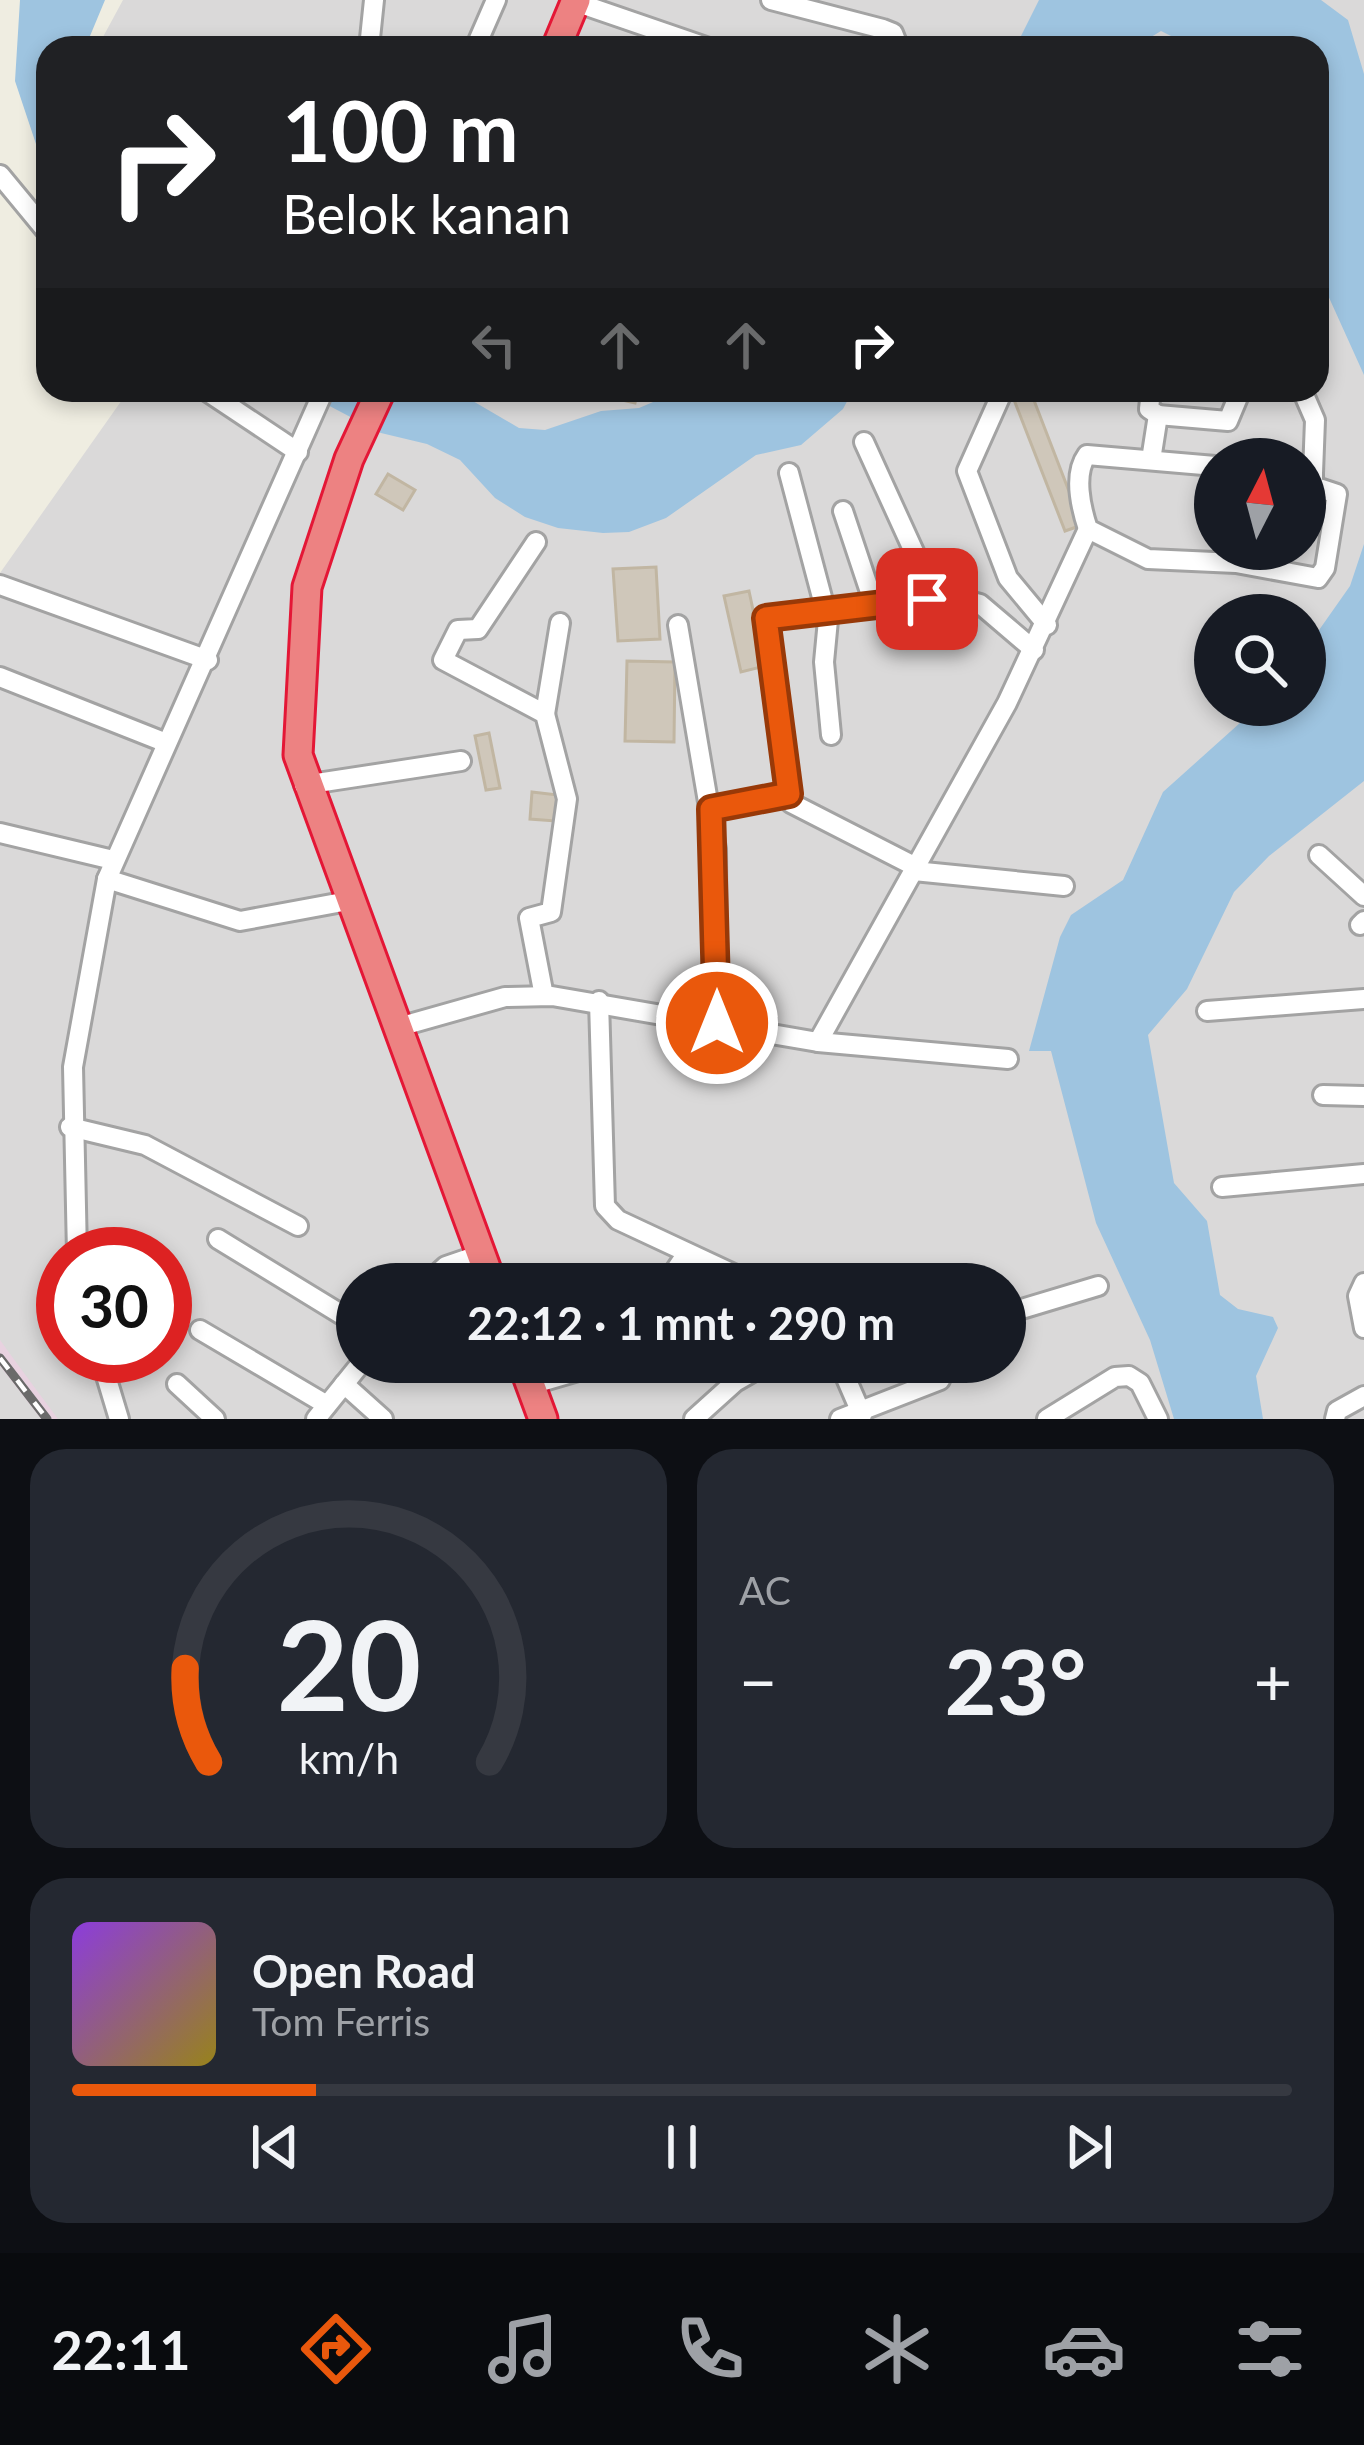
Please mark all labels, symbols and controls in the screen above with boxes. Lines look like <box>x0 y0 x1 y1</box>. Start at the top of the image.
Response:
text: 100 m <box>282 79 519 180</box>
icon: right <box>84 84 240 240</box>
text: Belok kanan <box>282 181 571 246</box>
icon: left <box>461 312 527 378</box>
icon: ahead <box>587 312 653 378</box>
icon: ahead <box>713 312 779 378</box>
icon: right <box>839 312 905 378</box>
north arrow <box>1194 438 1326 570</box>
map controls <box>1194 438 1326 726</box>
pin <box>876 548 978 650</box>
icon: arrive <box>894 566 960 632</box>
button: search <box>1194 594 1326 726</box>
position arrow <box>654 960 780 1086</box>
speed limit sign: 30 <box>36 1227 192 1383</box>
text: 22:12 · 1 mnt · 290 m <box>467 1296 895 1350</box>
text: AC <box>739 1567 791 1613</box>
text: 20 <box>276 1588 421 1738</box>
text: 23° <box>945 1626 1086 1734</box>
text: − <box>739 1641 777 1720</box>
text: + <box>1254 1641 1292 1720</box>
text: km/h <box>298 1731 399 1782</box>
text: Open Road <box>252 1944 476 1998</box>
text: Tom Ferris <box>252 1998 430 2044</box>
icon: previous <box>242 2114 308 2180</box>
icon: pause <box>649 2114 715 2180</box>
icon: next <box>1056 2114 1122 2180</box>
icon: directions <box>294 2307 378 2391</box>
icon: music <box>481 2307 565 2391</box>
icon: phone <box>668 2307 752 2391</box>
icon: climate <box>855 2307 939 2391</box>
icon: car <box>1042 2307 1126 2391</box>
icon: filters <box>1228 2307 1312 2391</box>
text: 22:11 <box>51 2317 191 2382</box>

